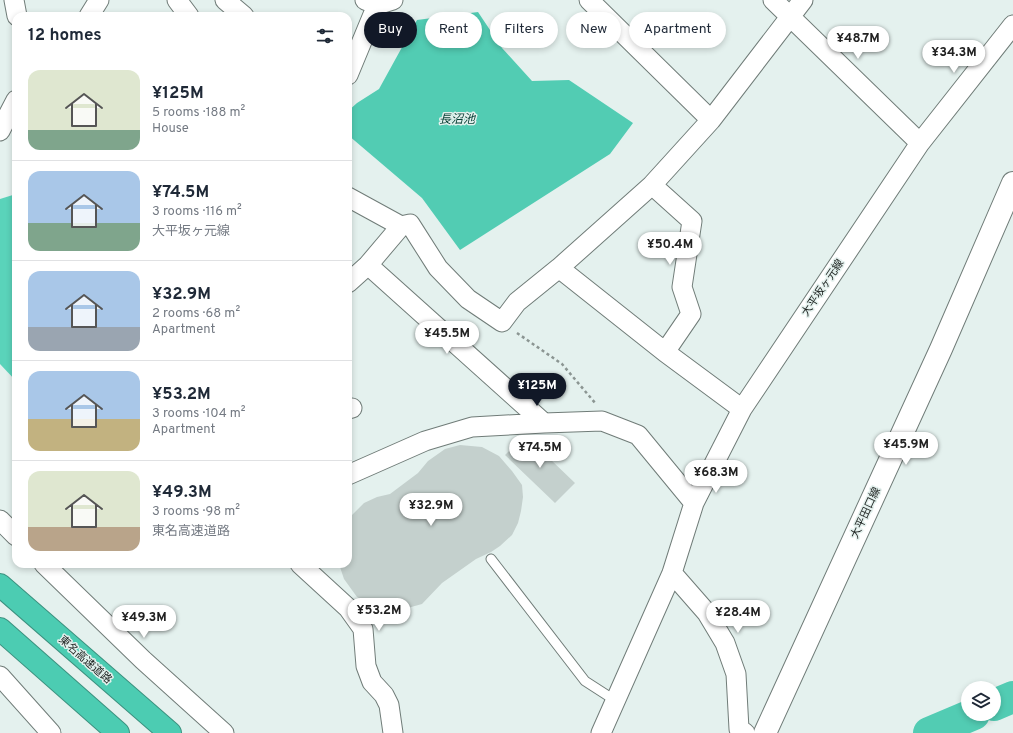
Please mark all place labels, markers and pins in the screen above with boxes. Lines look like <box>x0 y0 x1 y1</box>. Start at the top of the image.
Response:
pin: ¥48.7M <box>825 26 891 60</box>
pin: ¥34.3M <box>921 40 987 74</box>
pin: ¥50.4M <box>637 232 703 266</box>
pin: ¥45.5M <box>414 321 480 355</box>
pin: ¥125M <box>509 373 565 407</box>
pin: ¥45.9M <box>873 432 939 466</box>
pin: ¥74.5M <box>507 435 573 469</box>
pin: ¥68.3M <box>683 460 749 494</box>
pin: ¥32.9M <box>398 493 464 527</box>
pin: ¥53.2M <box>346 598 412 632</box>
pin: ¥28.4M <box>705 600 771 634</box>
pin: ¥49.3M <box>111 605 177 639</box>

